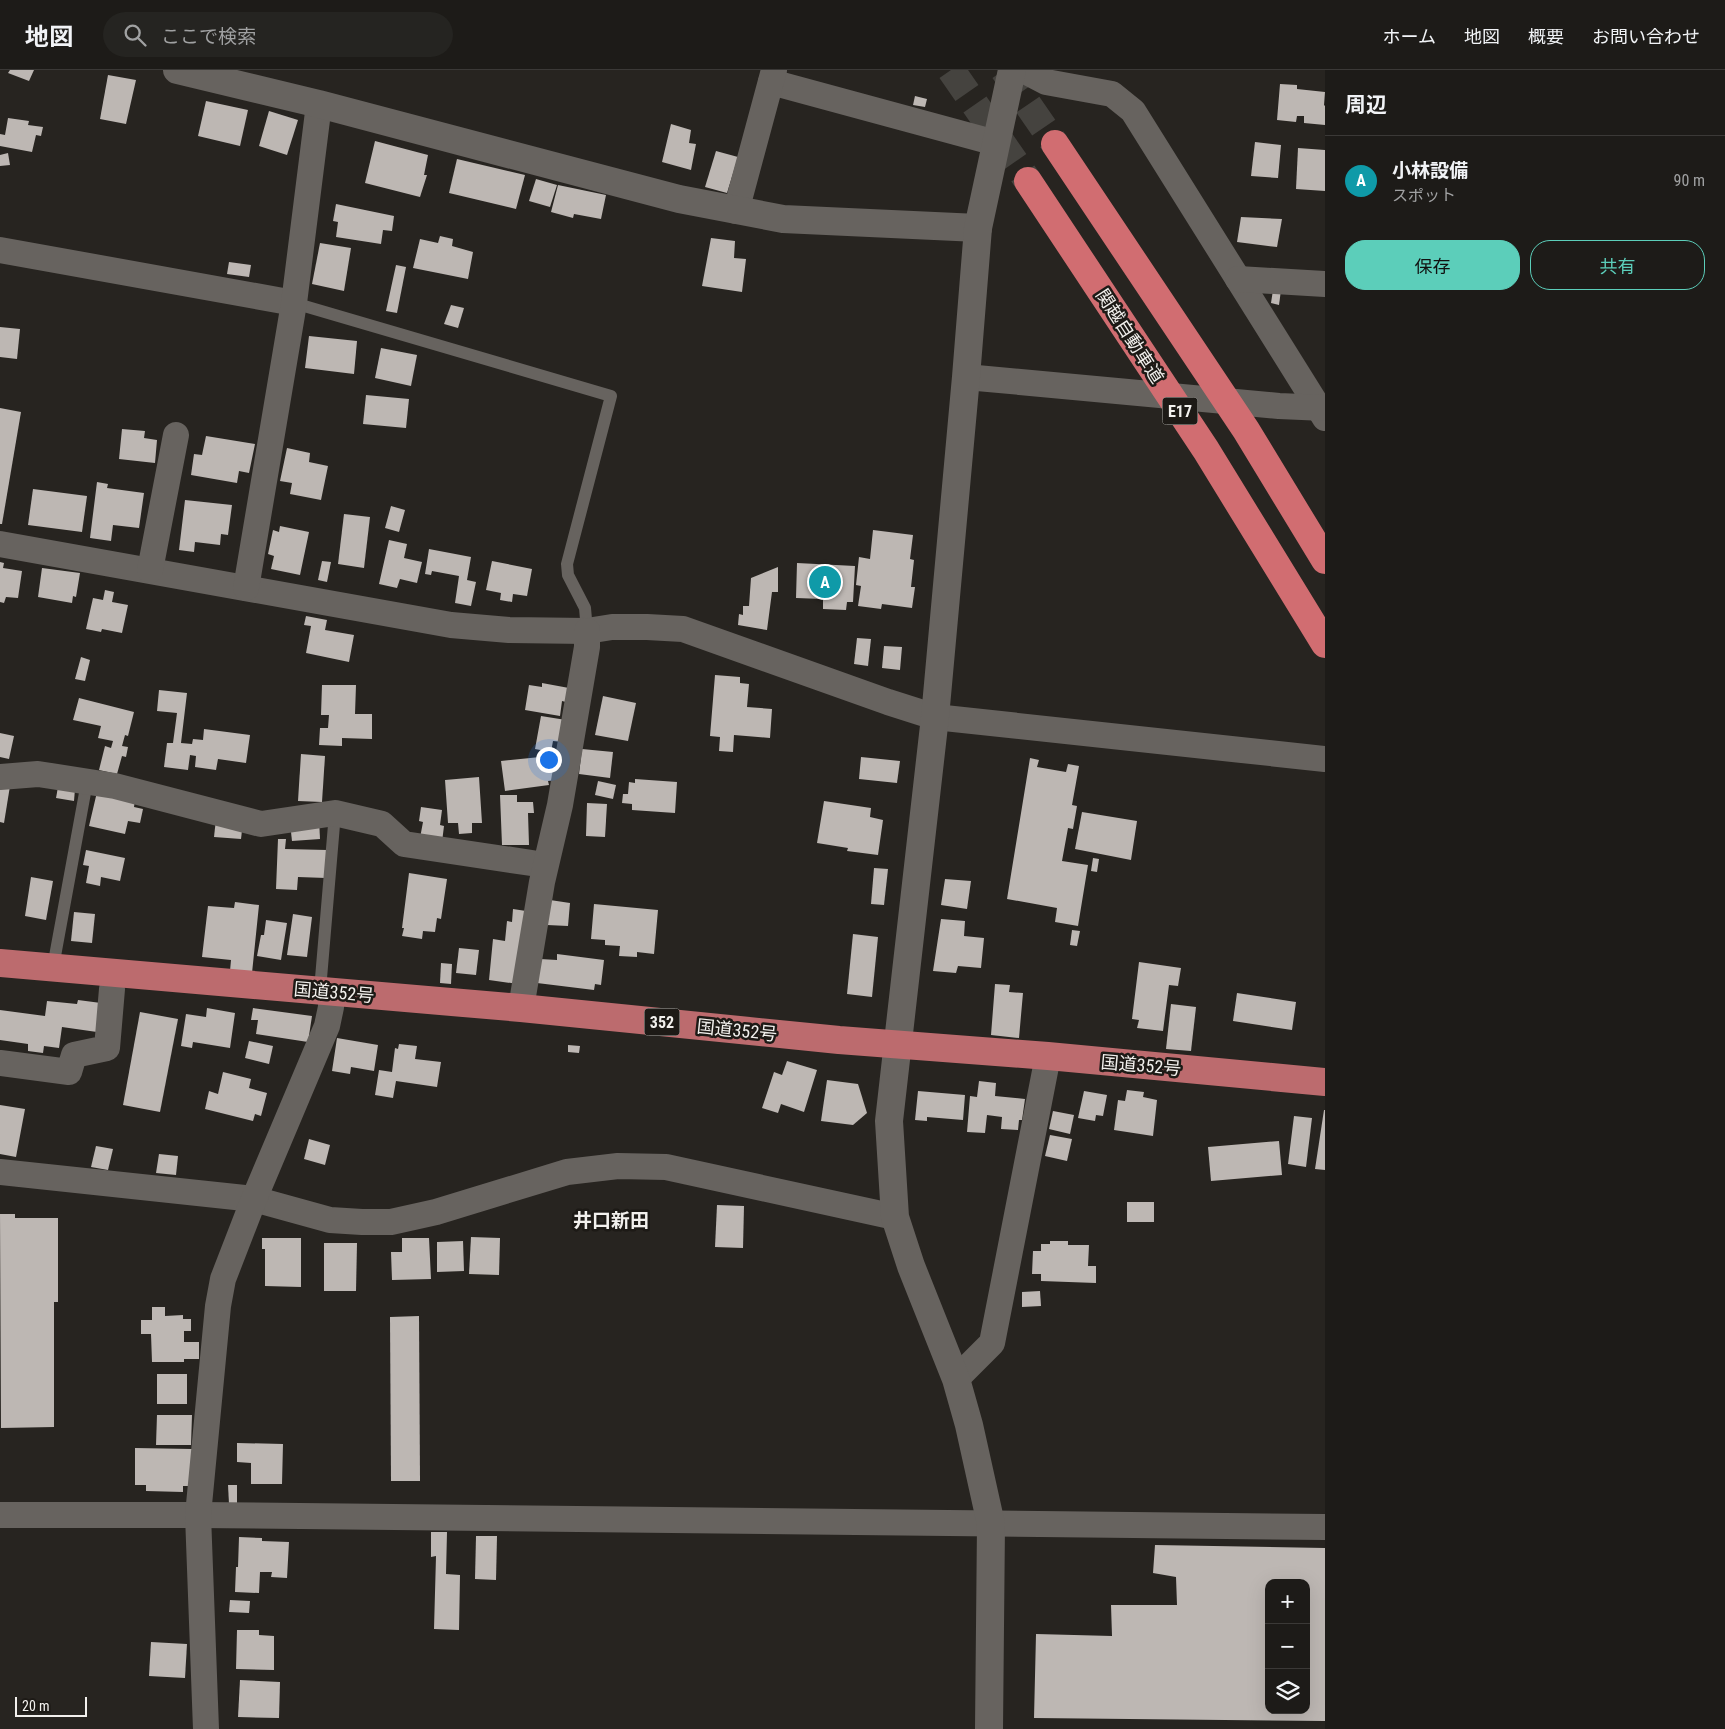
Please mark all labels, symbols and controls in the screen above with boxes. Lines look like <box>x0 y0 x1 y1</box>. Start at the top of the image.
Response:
search box <box>103 12 453 57</box>
icon: search <box>121 21 149 49</box>
text: 地図 <box>25 23 73 51</box>
text: ここで検索 <box>161 25 256 48</box>
text: ホーム <box>1383 26 1436 47</box>
text: 地図 <box>1464 26 1500 47</box>
text: 概要 <box>1528 26 1564 47</box>
text: お問い合わせ <box>1592 26 1700 47</box>
text: 周辺 <box>1345 93 1387 117</box>
text: 小林設備 <box>1392 159 1468 182</box>
text: A <box>1356 171 1366 190</box>
text: 90 m <box>1673 171 1705 190</box>
text: スポット <box>1392 186 1456 205</box>
button: 保存 <box>1345 240 1520 290</box>
button: 共有 <box>1530 240 1705 290</box>
street label: 関越自動車道 <box>1092 285 1168 387</box>
road number: E17 <box>1162 398 1198 424</box>
pin: A <box>809 563 841 601</box>
your location <box>536 747 562 773</box>
street label: 国道352号 <box>293 978 375 1006</box>
road number: 352 <box>644 1009 680 1036</box>
street label: 国道352号 <box>696 1015 778 1045</box>
street label: 国道352号 <box>1100 1051 1182 1079</box>
district label: 井口新田 <box>573 1209 649 1232</box>
map controls <box>1265 1579 1310 1714</box>
button: + <box>1265 1579 1310 1624</box>
button: − <box>1265 1624 1310 1669</box>
button: layers <box>1265 1669 1310 1714</box>
scale bar <box>15 1694 88 1717</box>
text: 20 m <box>22 1698 50 1714</box>

